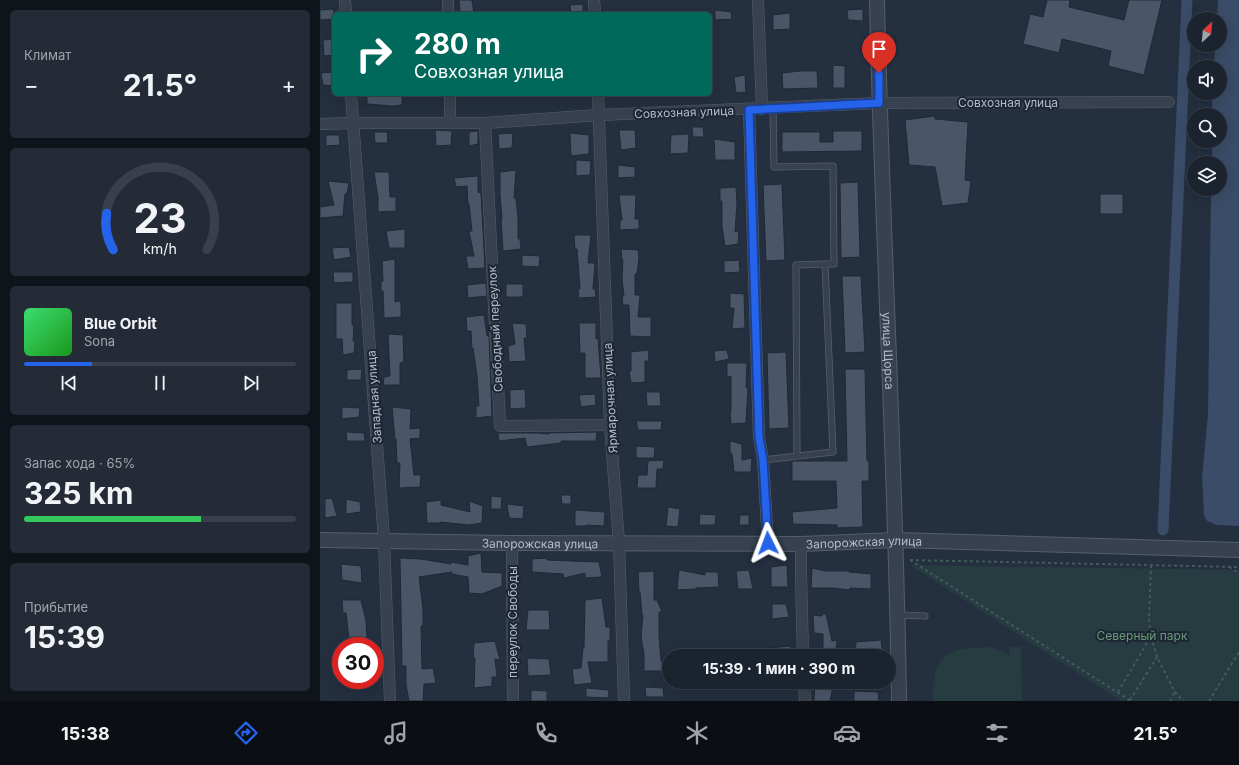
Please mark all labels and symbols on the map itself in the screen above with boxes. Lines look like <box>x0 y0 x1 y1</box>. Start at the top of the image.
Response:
north arrow <box>1187 12 1227 52</box>
pin <box>862 32 896 73</box>
street label: Совхозная улица <box>958 95 1058 110</box>
street label: Совхозная улица <box>634 103 734 121</box>
street label: Свободный переулок <box>484 265 506 392</box>
street label: улица Щорса <box>880 312 898 390</box>
street label: Ярмарочная улица <box>600 342 620 454</box>
street label: Западная улица <box>363 350 385 444</box>
position arrow <box>747 522 789 564</box>
street label: Запорожская улица <box>805 532 922 551</box>
street label: Запорожская улица <box>482 535 598 551</box>
street label: переулок Свободы <box>505 566 520 678</box>
park label: Северный парк <box>1097 628 1188 643</box>
speed limit sign: 30 <box>332 637 384 689</box>

